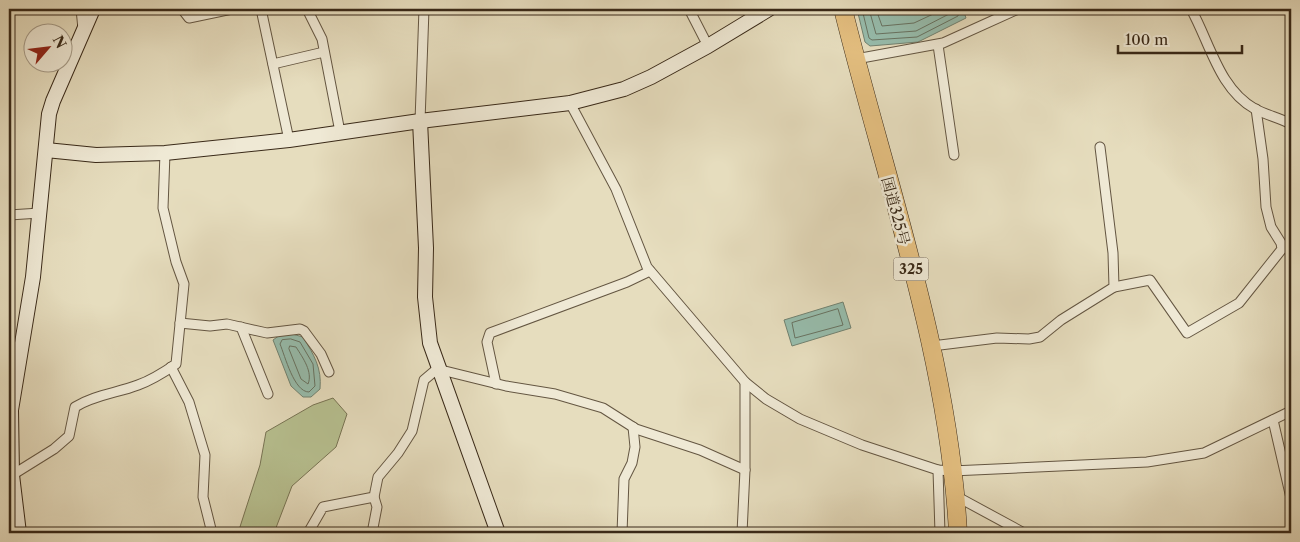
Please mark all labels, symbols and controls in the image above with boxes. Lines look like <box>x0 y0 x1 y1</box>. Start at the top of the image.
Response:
north arrow <box>22 22 72 72</box>
scale bar <box>1118 22 1241 54</box>
text: 100 m <box>1125 30 1168 49</box>
text: N <box>49 32 70 51</box>
street label: 国道325号 <box>878 175 914 247</box>
road number: 325 <box>894 258 928 280</box>

